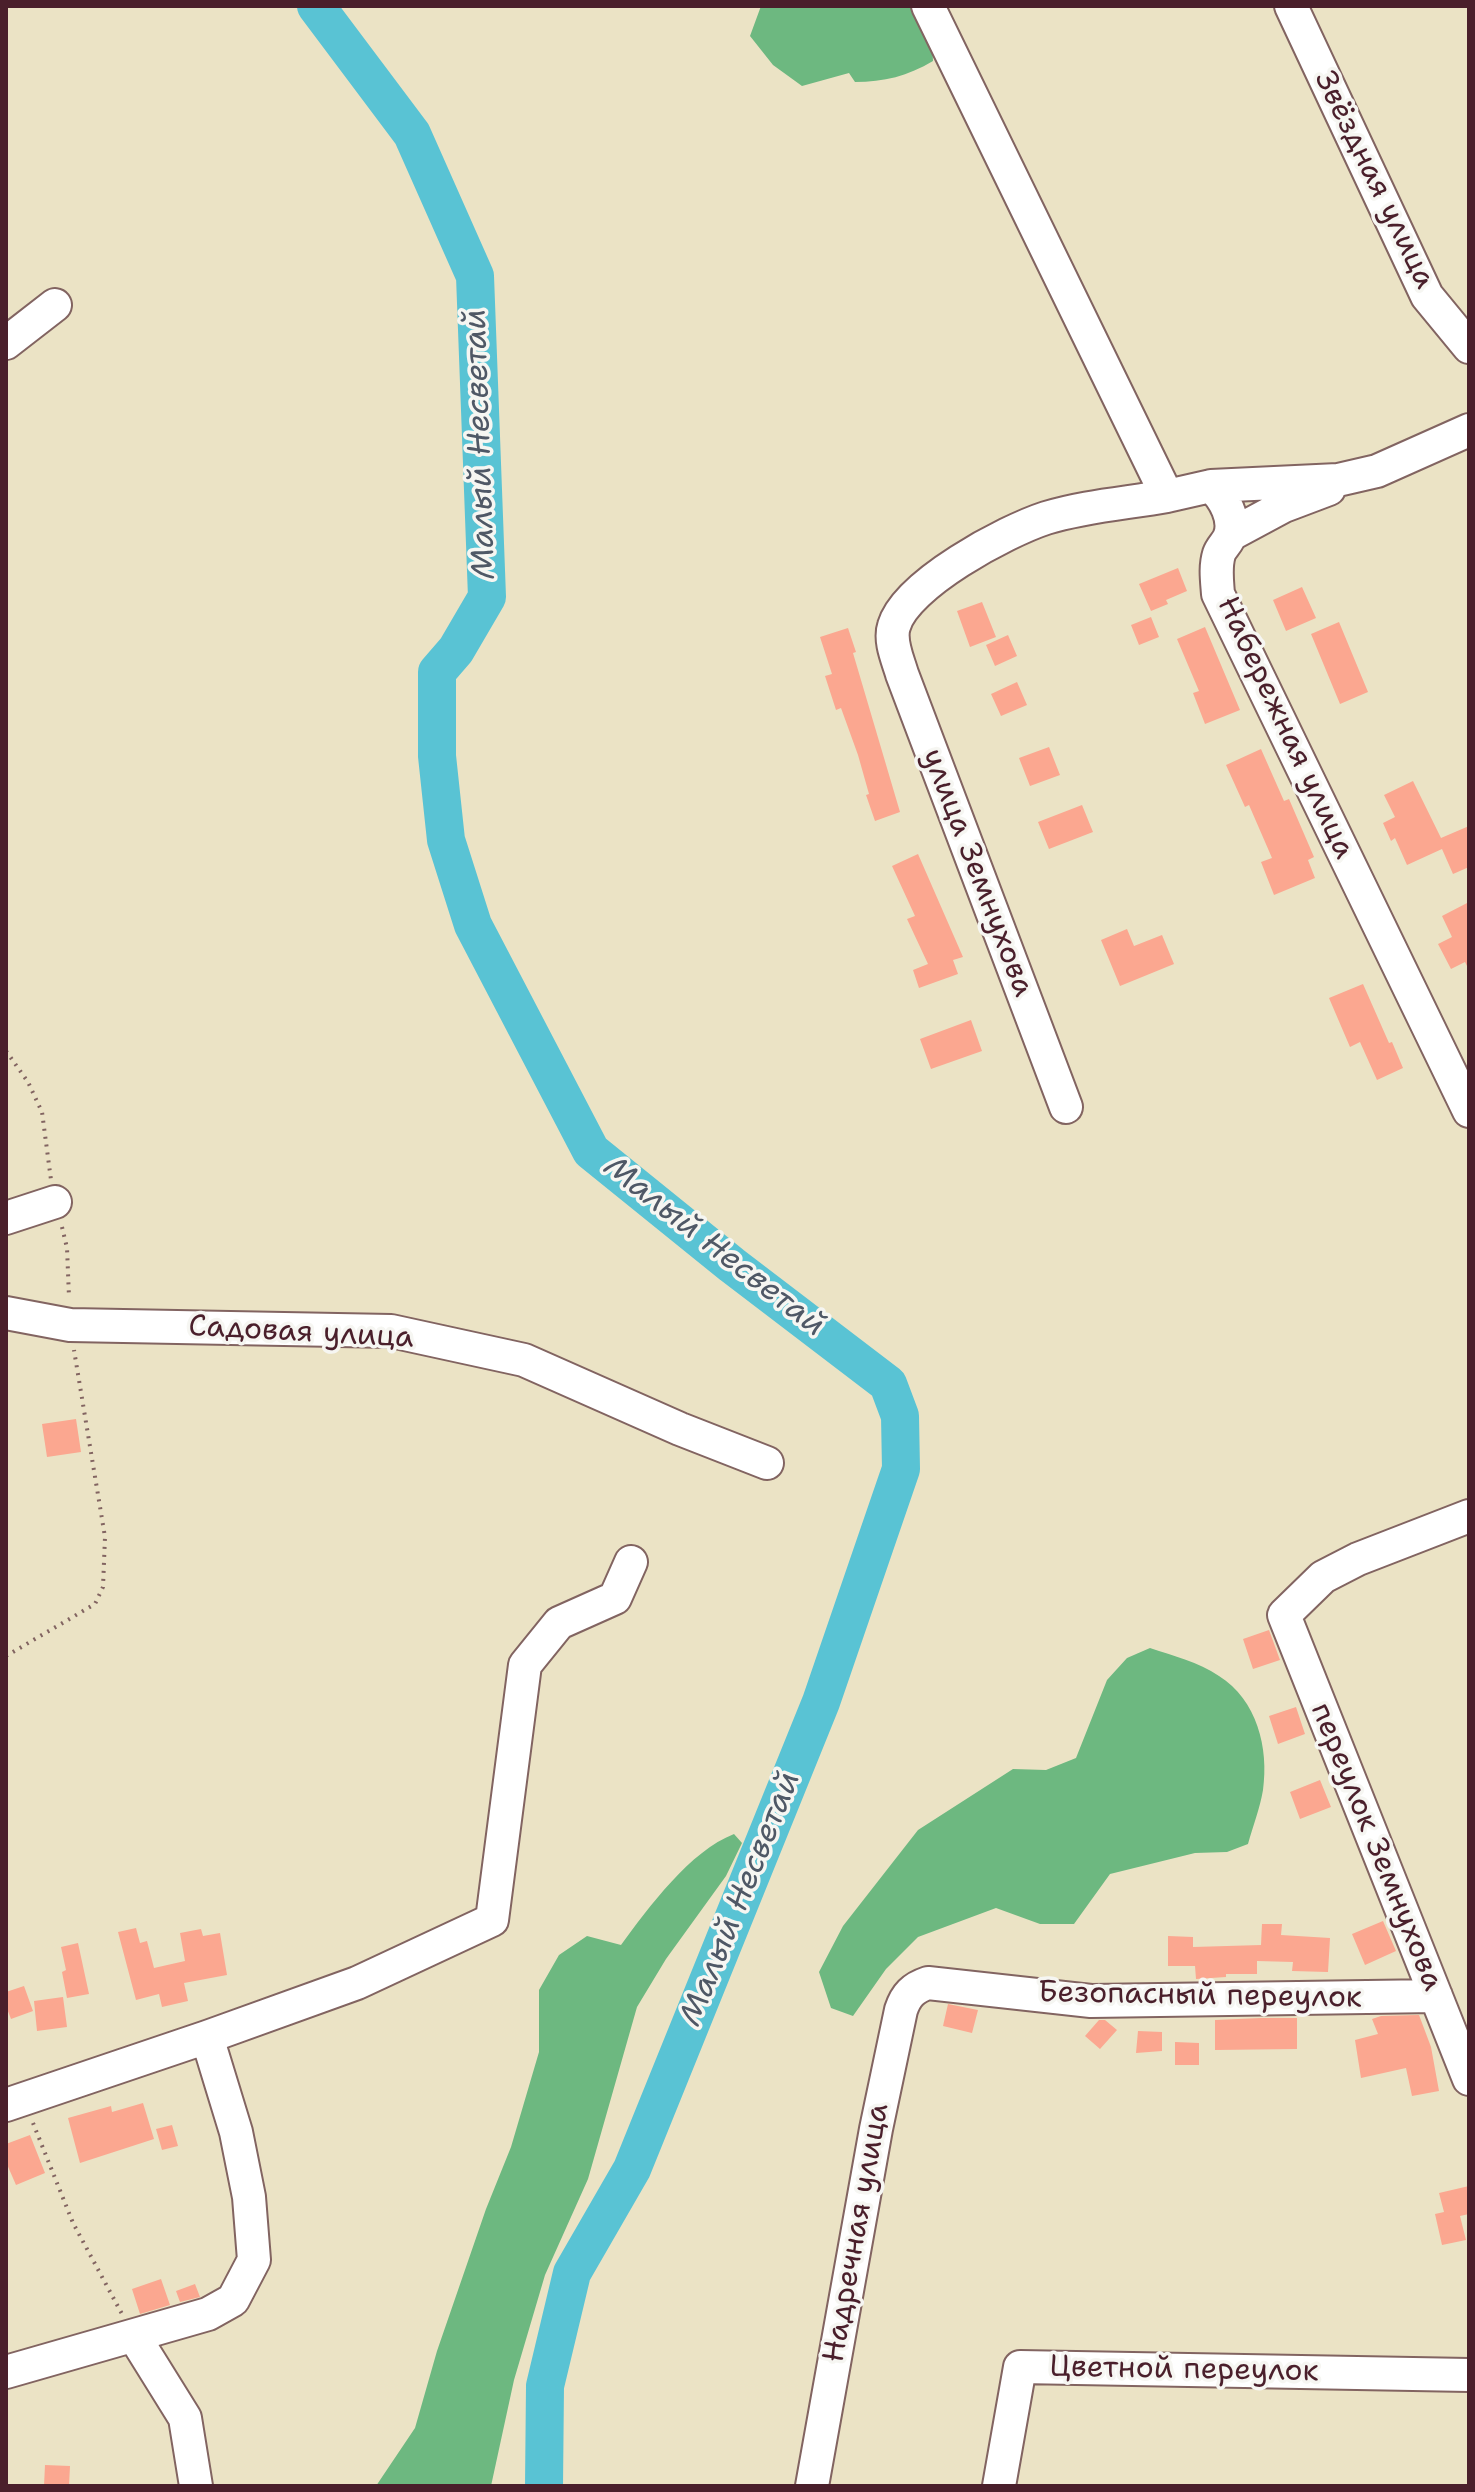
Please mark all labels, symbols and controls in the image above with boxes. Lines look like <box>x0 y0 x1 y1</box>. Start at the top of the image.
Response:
street label: Звёздная улица <box>1306 65 1442 295</box>
water label: Малый Несветай <box>457 308 505 580</box>
street label: Набережная улица <box>1209 591 1361 865</box>
street label: улица Земнухова <box>913 744 1041 1002</box>
water label: Малый Несветай <box>596 1149 832 1345</box>
street label: Садовая улица <box>187 1309 415 1357</box>
street label: переулок Земнухова <box>1302 1698 1450 1996</box>
water label: Малый Несветай <box>672 1766 810 2032</box>
street label: Безопасный переулок <box>1038 1975 1362 2017</box>
street label: Надречная улица <box>816 2101 898 2365</box>
street label: Цветной переулок <box>1049 2350 1319 2390</box>

